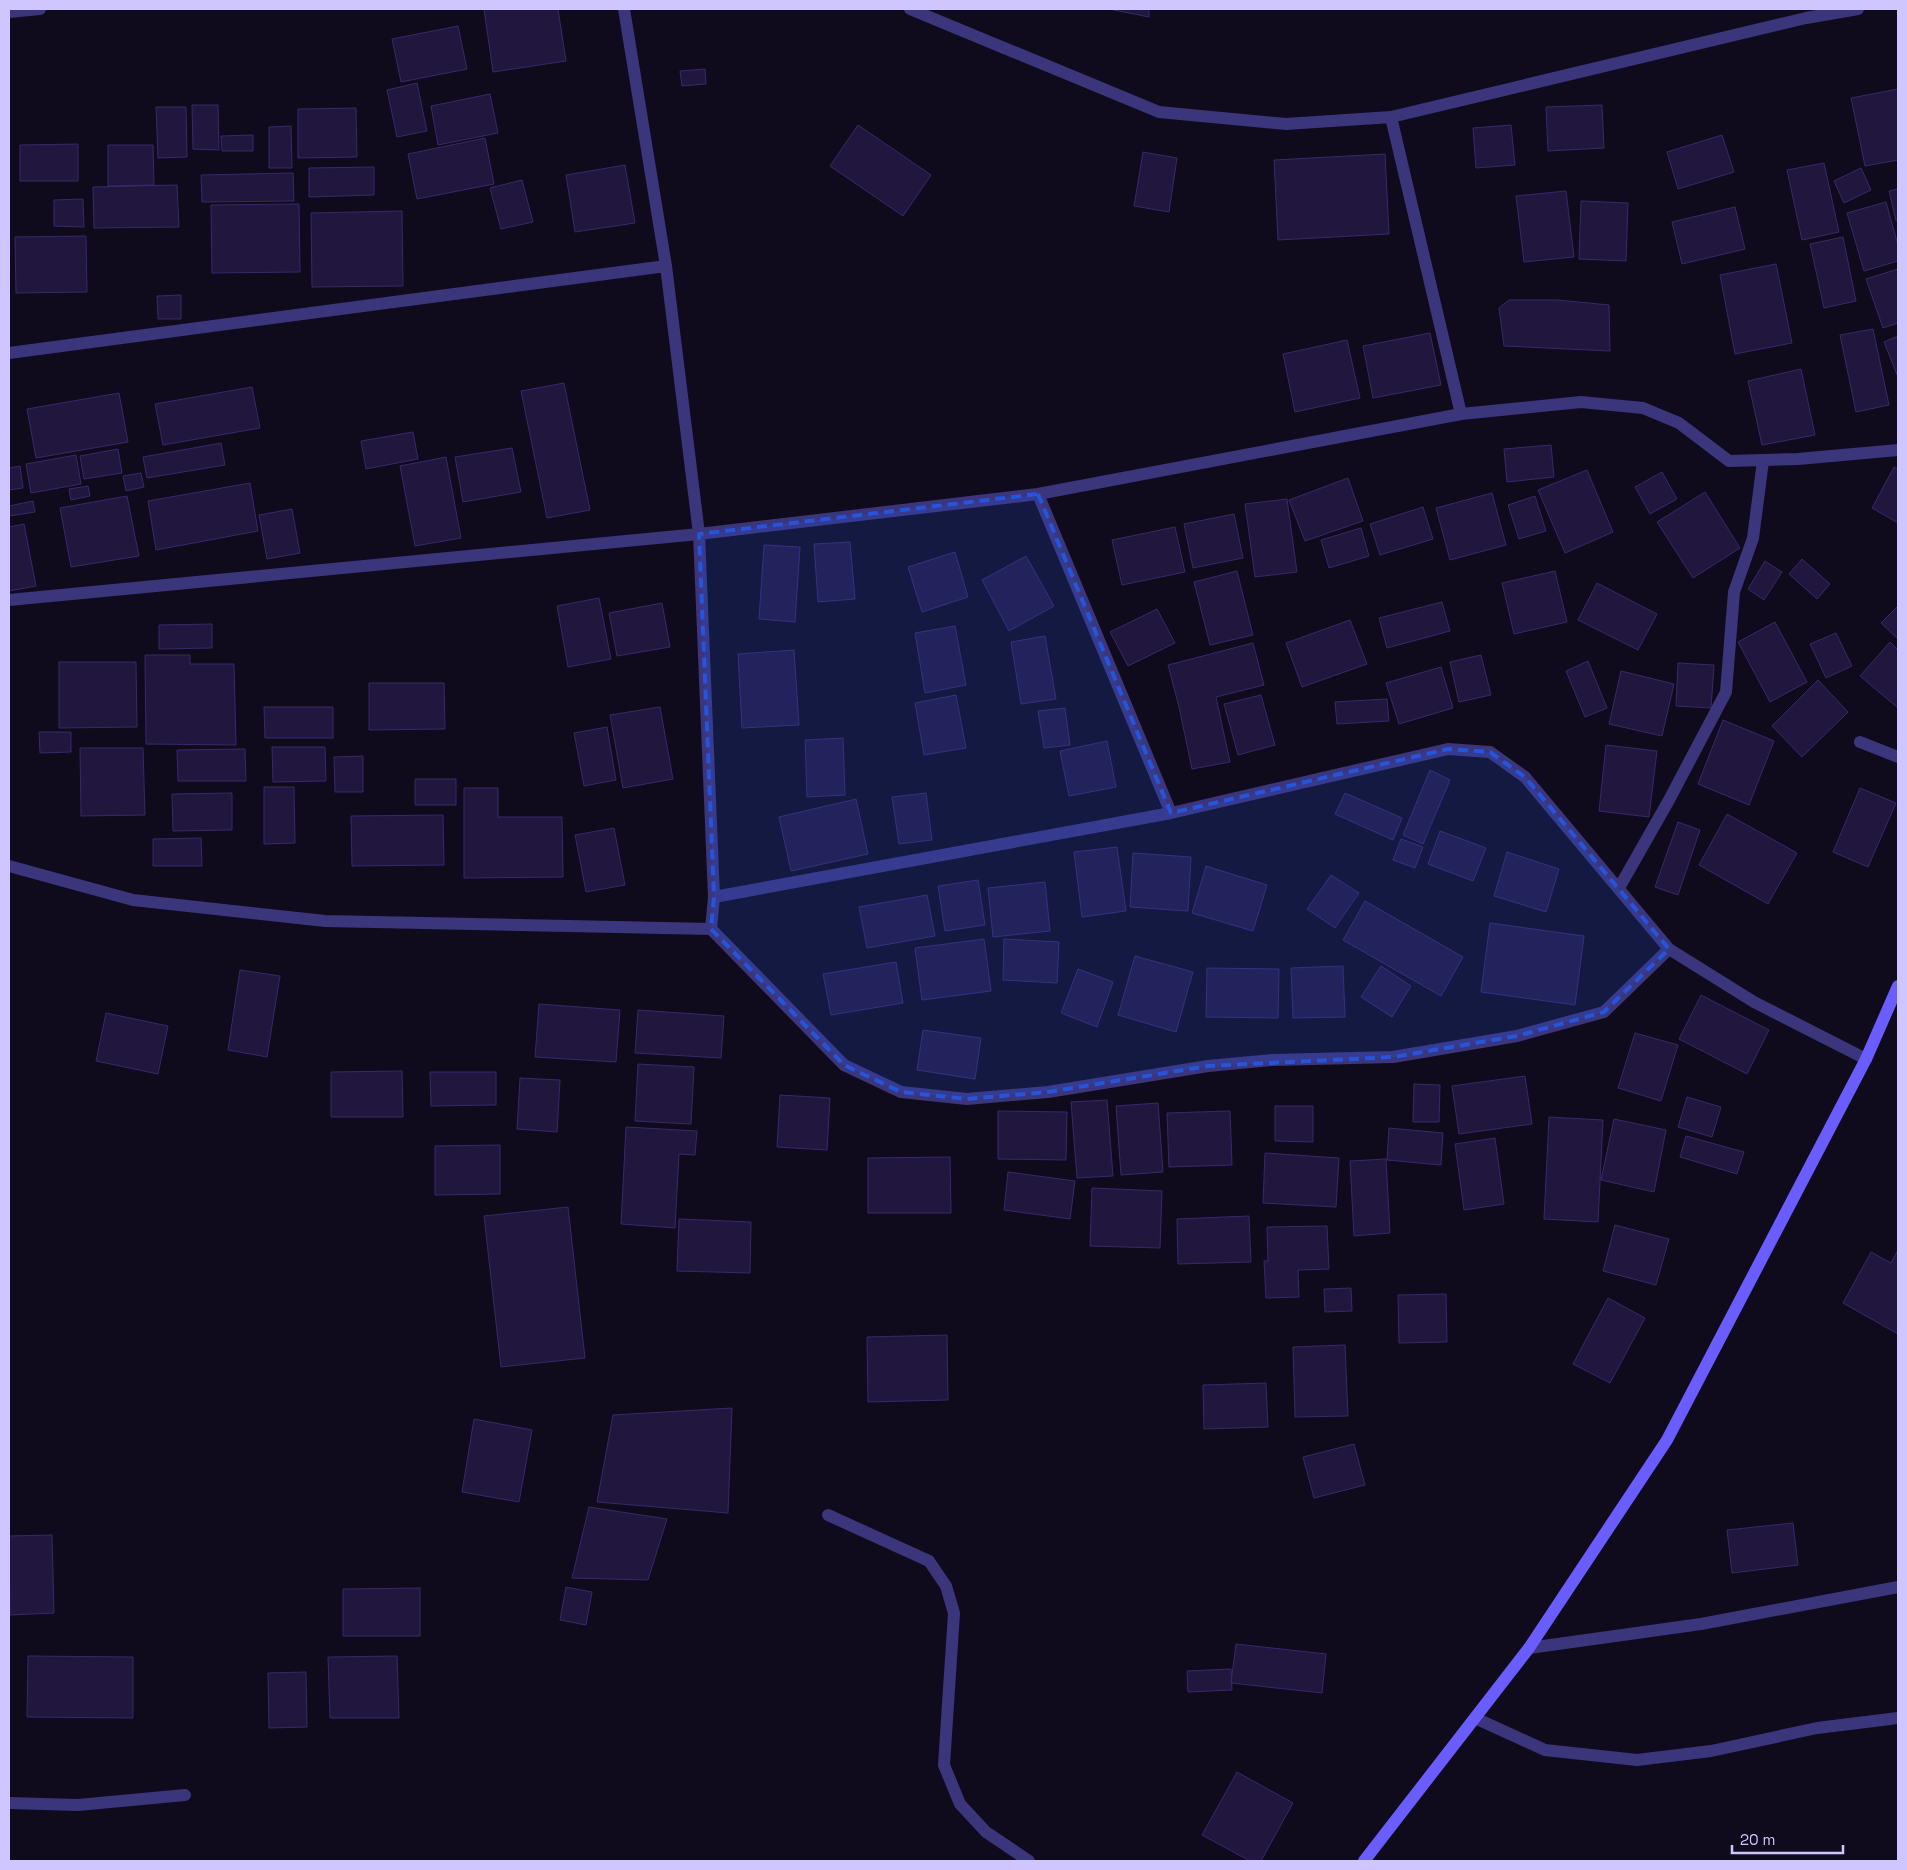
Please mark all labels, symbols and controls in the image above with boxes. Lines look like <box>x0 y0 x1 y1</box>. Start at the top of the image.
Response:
scale bar <box>1732 1822 1843 1854</box>
text: 20 m <box>1740 1830 1775 1849</box>

